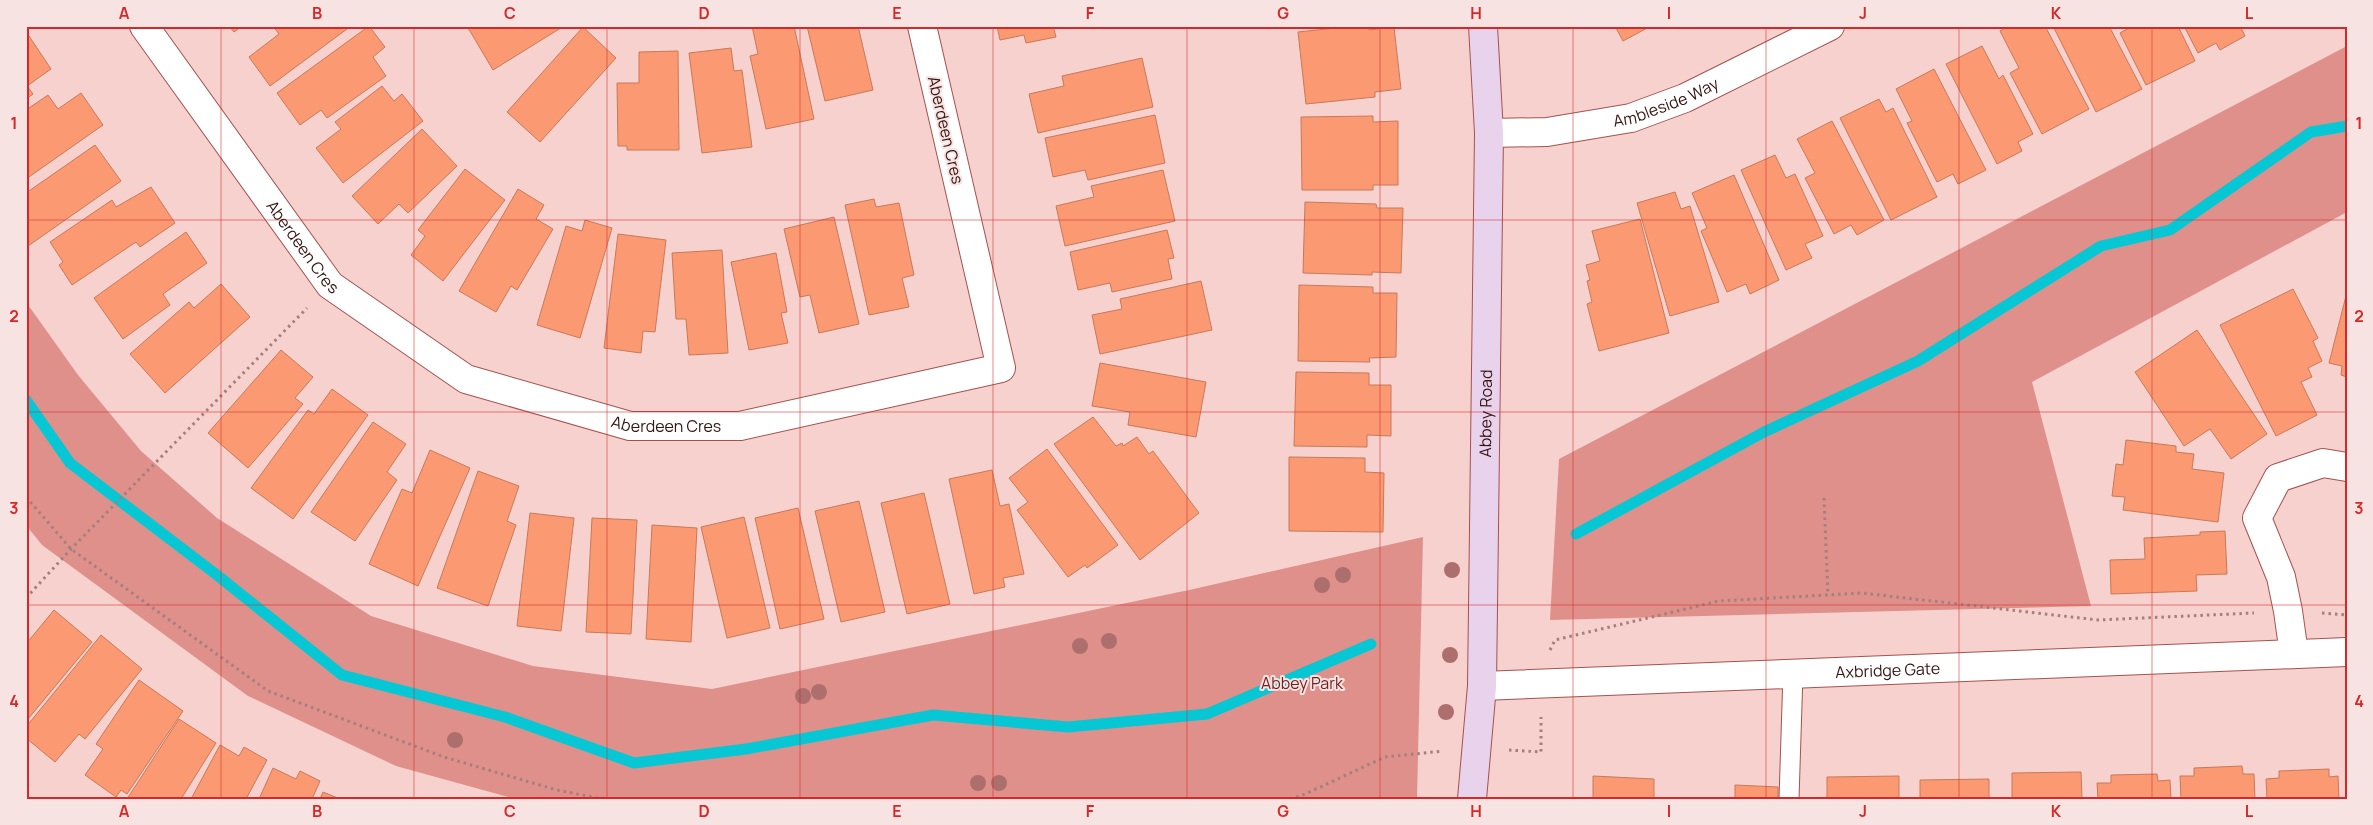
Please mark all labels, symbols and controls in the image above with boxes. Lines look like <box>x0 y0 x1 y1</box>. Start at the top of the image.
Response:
text: A <box>119 2 130 24</box>
text: B <box>312 2 322 24</box>
text: C <box>504 2 516 24</box>
text: D <box>698 2 710 24</box>
text: E <box>892 2 902 24</box>
text: F <box>1086 2 1095 24</box>
text: G <box>1277 2 1289 24</box>
text: H <box>1470 2 1482 24</box>
text: I <box>1667 2 1671 24</box>
text: J <box>1859 2 1867 24</box>
text: K <box>2051 2 2062 24</box>
text: L <box>2245 2 2254 24</box>
street label: Ambleside Way <box>1611 72 1723 132</box>
street label: Aberdeen Cres <box>923 74 969 186</box>
text: 1 <box>10 112 18 134</box>
text: 1 <box>2355 112 2363 134</box>
street label: Aberdeen Cres <box>262 196 343 299</box>
text: 2 <box>9 305 19 327</box>
text: 2 <box>2354 305 2364 327</box>
street label: Abbey Road <box>1474 369 1497 458</box>
street label: Aberdeen Cres <box>609 410 721 437</box>
text: 3 <box>9 497 19 519</box>
text: 3 <box>2354 497 2364 519</box>
street label: Axbridge Gate <box>1835 657 1940 683</box>
park label: Abbey Park <box>1261 672 1344 694</box>
text: 4 <box>9 690 19 712</box>
text: 4 <box>2354 690 2364 712</box>
text: A <box>119 800 130 822</box>
text: B <box>312 800 322 822</box>
text: C <box>504 800 516 822</box>
text: D <box>698 800 710 822</box>
text: E <box>892 800 902 822</box>
text: F <box>1086 800 1095 822</box>
text: G <box>1277 800 1289 822</box>
text: H <box>1470 800 1482 822</box>
text: I <box>1667 800 1671 822</box>
text: J <box>1859 800 1867 822</box>
text: K <box>2051 800 2062 822</box>
text: L <box>2245 800 2254 822</box>

